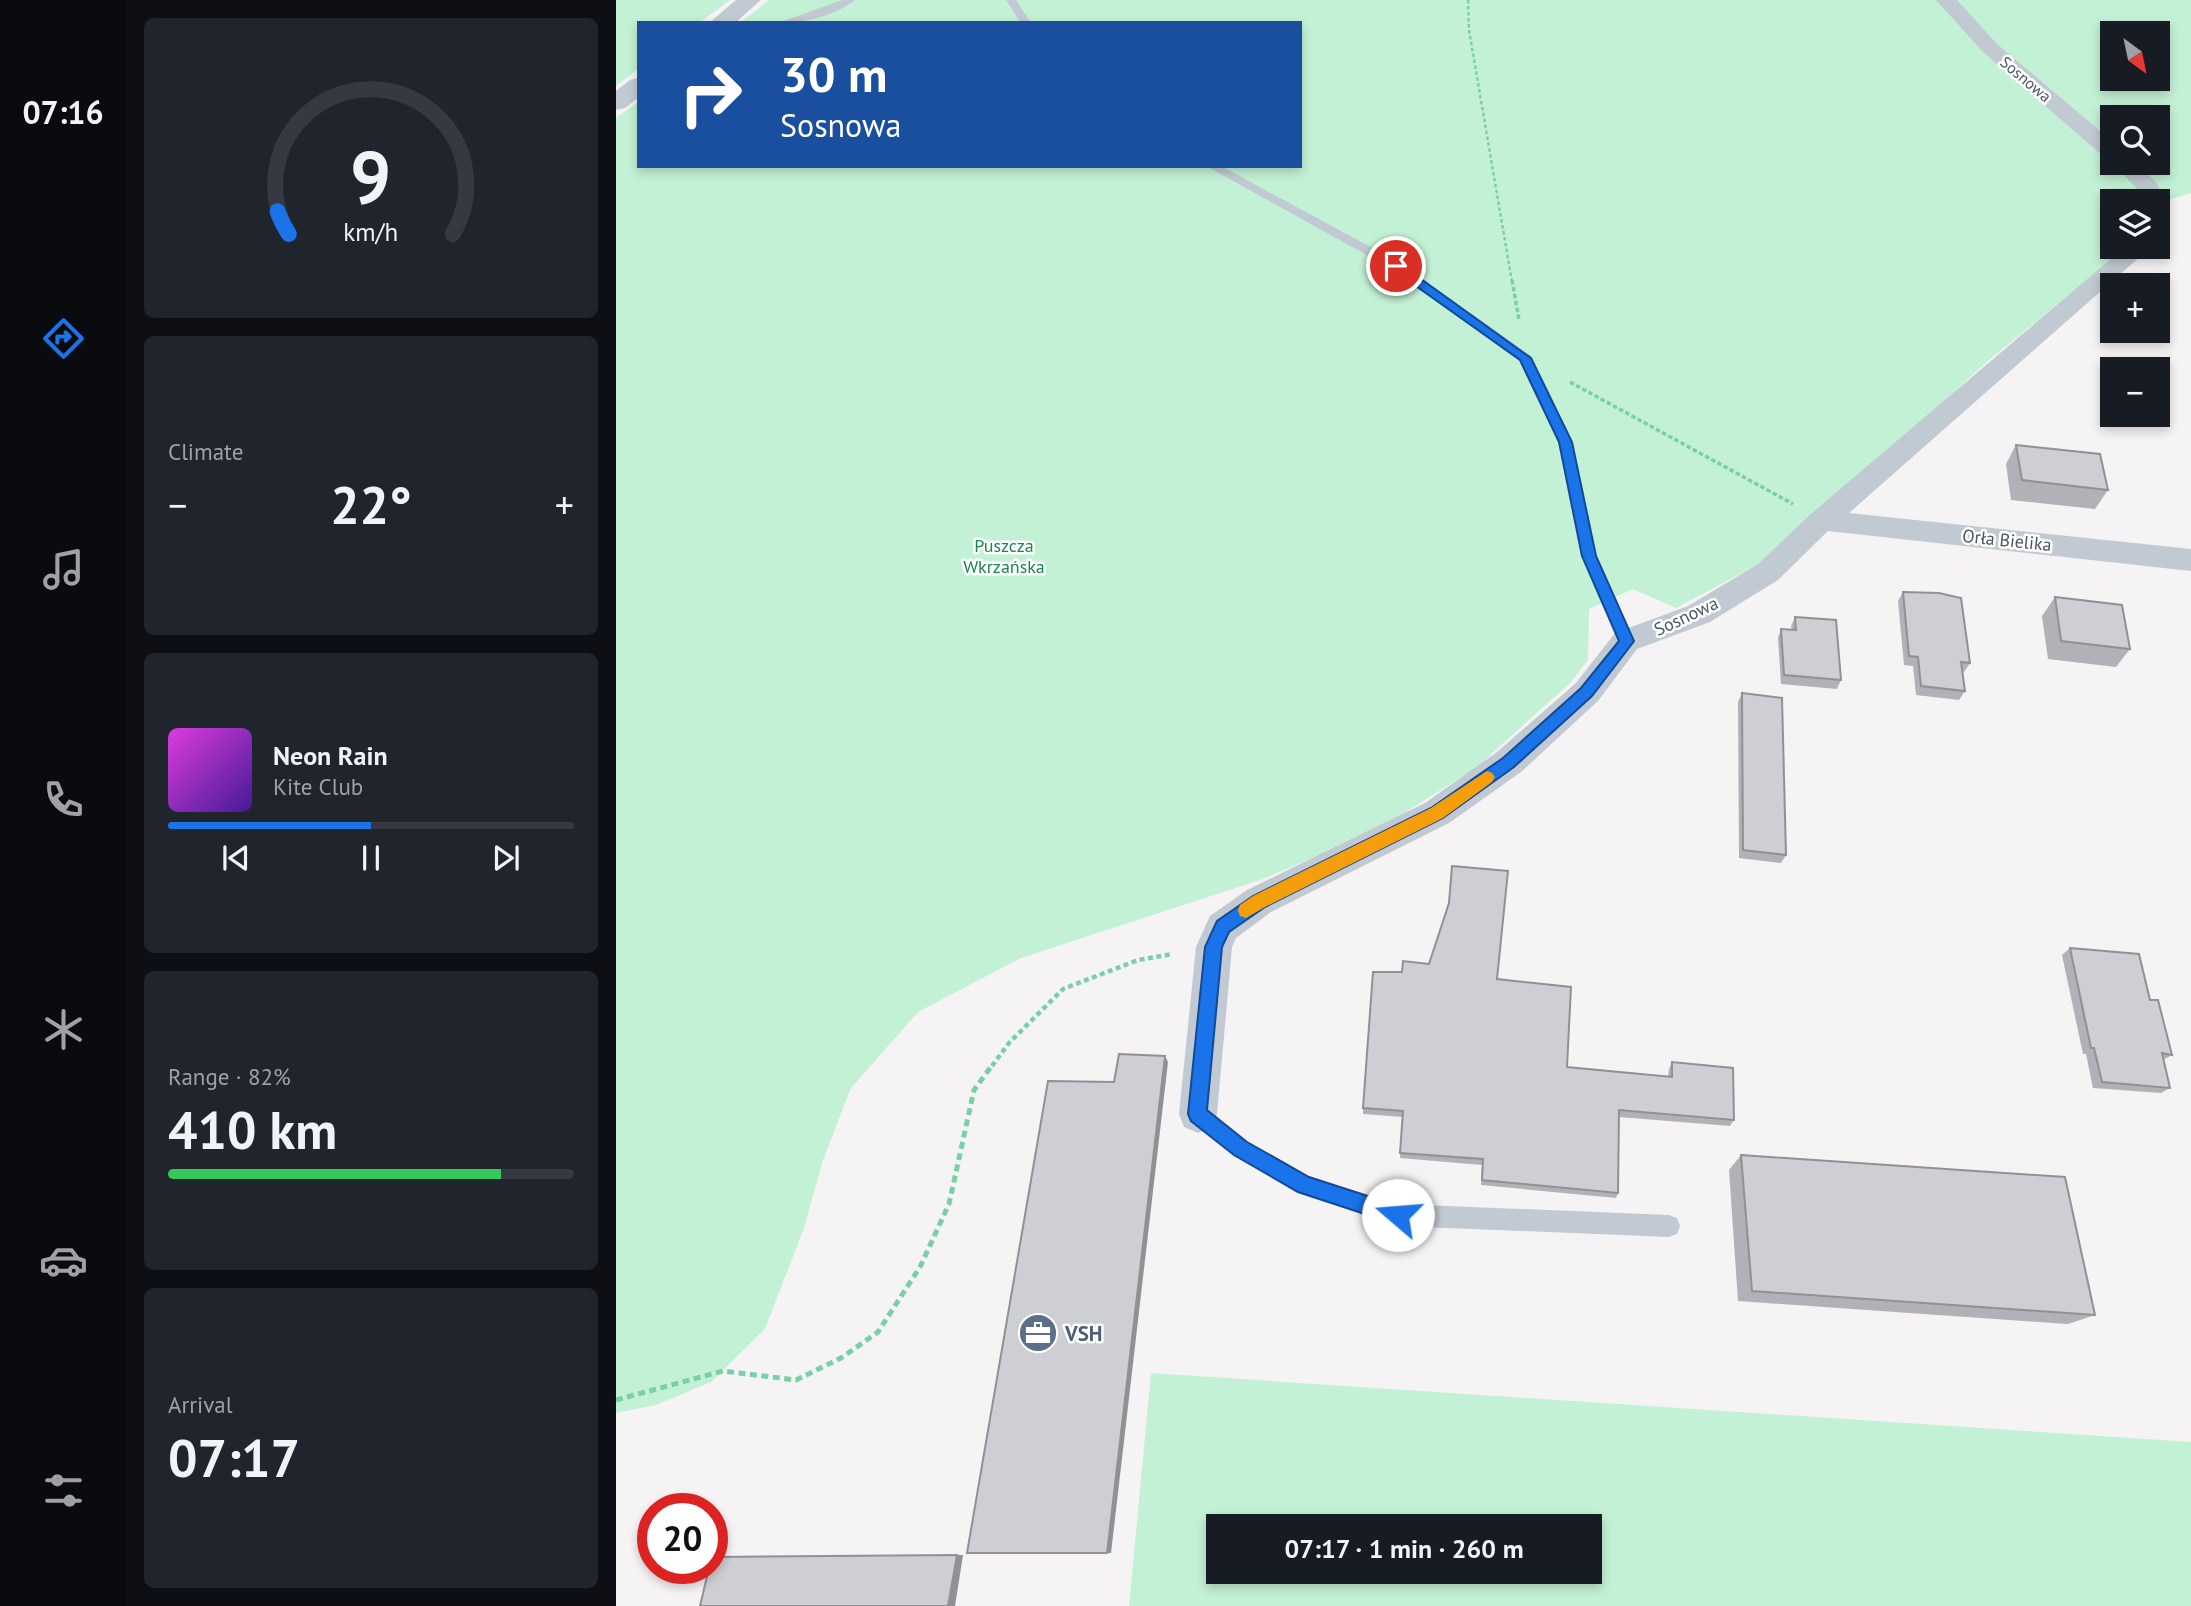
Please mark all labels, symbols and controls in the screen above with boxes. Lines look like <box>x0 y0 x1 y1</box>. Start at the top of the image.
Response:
north arrow <box>2100 21 2170 91</box>
map controls <box>2100 21 2170 427</box>
text: 30 m <box>780 42 887 106</box>
icon: right <box>665 49 756 140</box>
street label: Sosnowa <box>1996 52 2056 106</box>
text: 07:16 <box>22 91 104 133</box>
text: Sosnowa <box>780 104 901 146</box>
button: search <box>2100 105 2170 175</box>
text: 9 <box>350 130 392 224</box>
button: layers <box>2100 189 2170 259</box>
text: km/h <box>344 216 398 248</box>
pin <box>1366 236 1426 296</box>
icon: arrive <box>1377 247 1415 285</box>
button: + <box>2100 273 2170 343</box>
icon: directions <box>39 314 88 363</box>
button: − <box>2100 357 2170 427</box>
text: Climate <box>168 437 243 466</box>
text: 22° <box>330 471 412 538</box>
text: − <box>168 480 187 529</box>
text: + <box>555 480 574 529</box>
street label: Orła Bielika <box>1961 524 2053 556</box>
park label: Puszcza Wkrzańska <box>963 534 1045 578</box>
icon: music <box>39 545 88 594</box>
street label: Sosnowa <box>1650 591 1722 641</box>
text: Neon Rain <box>273 739 388 772</box>
text: Kite Club <box>273 772 363 801</box>
icon: phone <box>39 775 88 824</box>
icon: previous <box>217 839 255 877</box>
icon: pause <box>352 839 390 877</box>
icon: next <box>487 839 525 877</box>
icon: climate <box>39 1005 88 1054</box>
text: Range · 82% <box>168 1062 291 1091</box>
text: 410 km <box>168 1096 337 1163</box>
position arrow <box>1361 1178 1435 1252</box>
icon: car <box>39 1236 88 1285</box>
office icon: VSH <box>1017 1312 1059 1354</box>
place label: VSH <box>1064 1320 1102 1347</box>
text: Arrival <box>168 1390 232 1419</box>
text: 07:17 <box>168 1424 300 1491</box>
icon: filters <box>39 1466 88 1515</box>
speed limit sign: 20 <box>637 1493 728 1584</box>
text: 07:17 · 1 min · 260 m <box>1284 1532 1524 1565</box>

